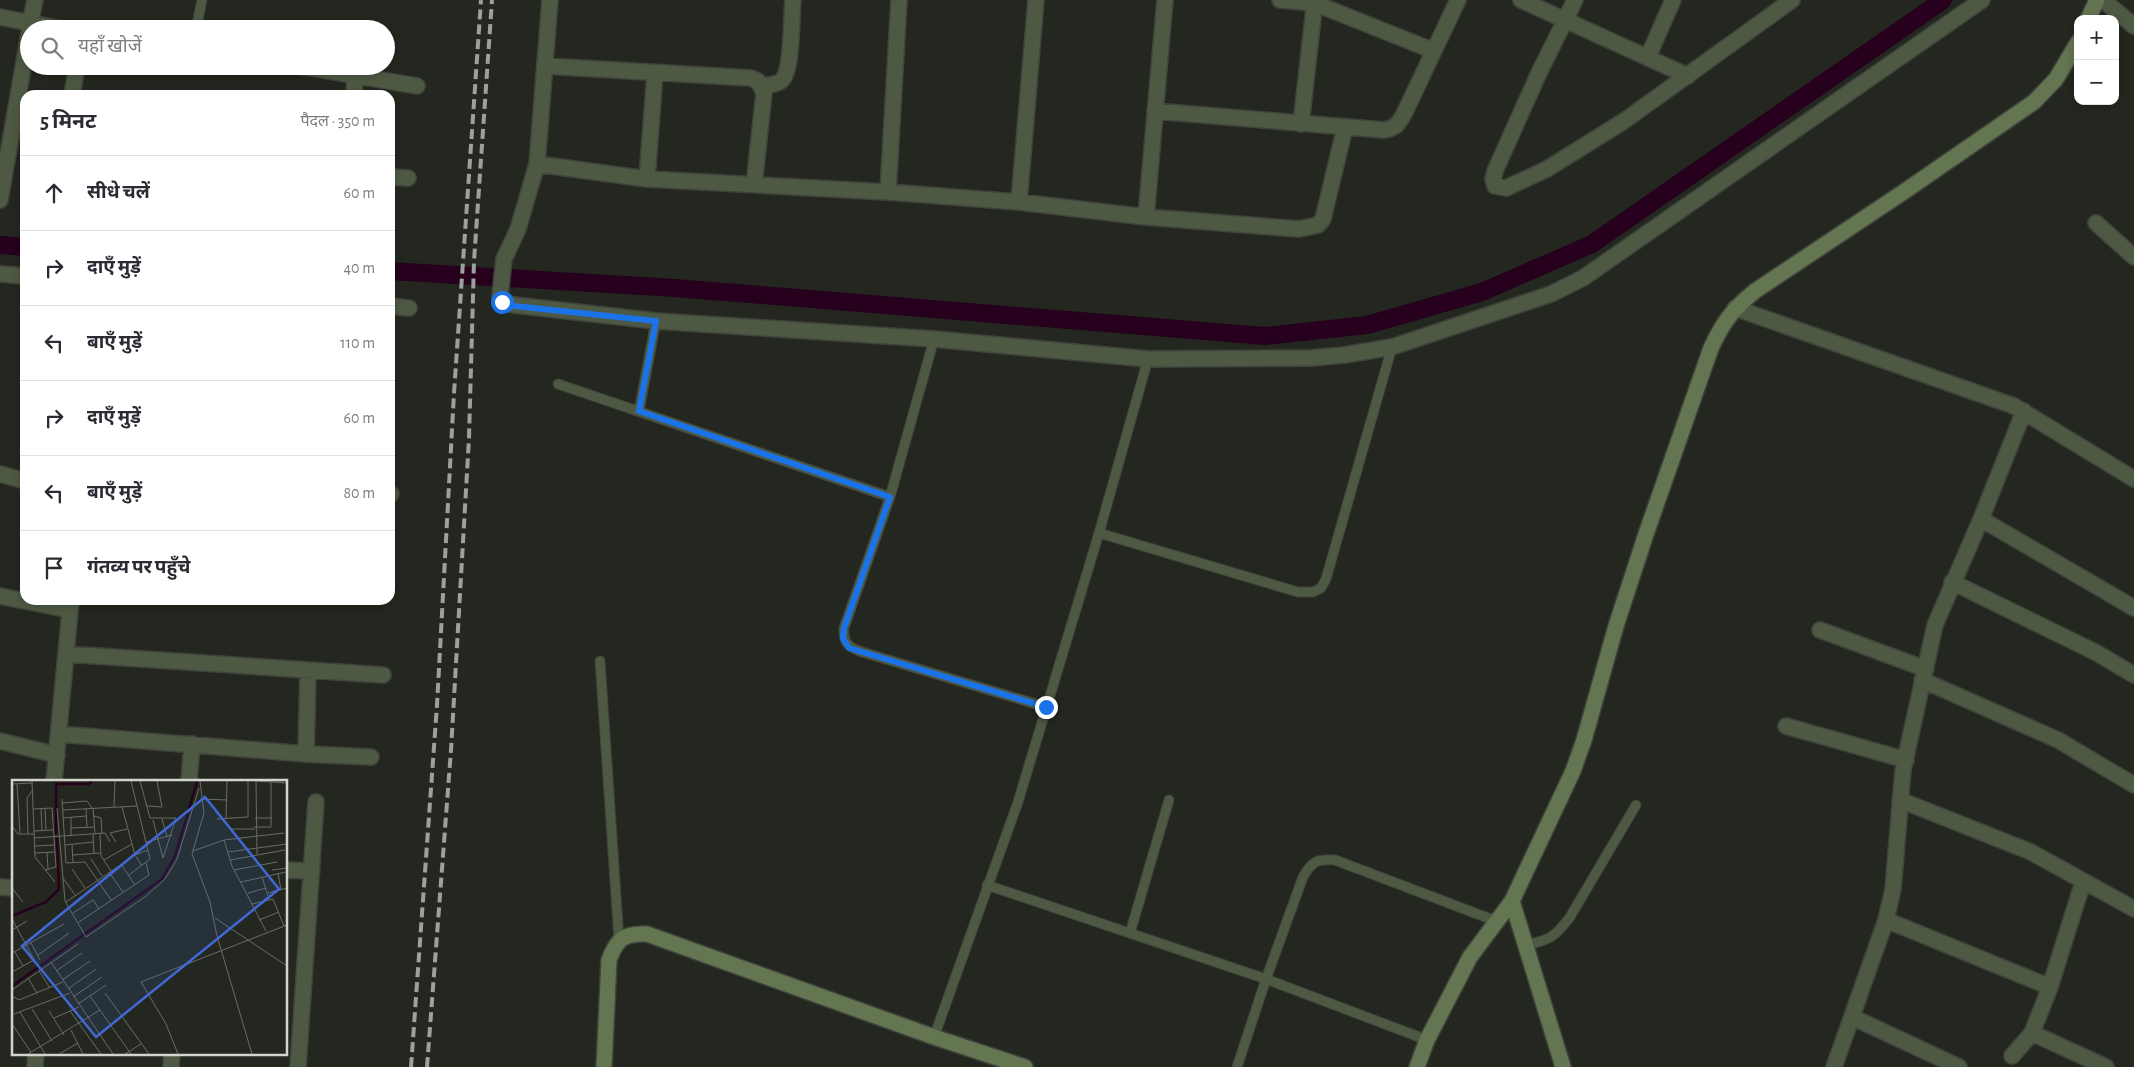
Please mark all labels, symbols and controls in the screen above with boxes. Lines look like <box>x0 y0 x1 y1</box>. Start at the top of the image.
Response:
map controls <box>2074 15 2119 105</box>
button: + <box>2074 15 2119 60</box>
search box <box>20 20 395 75</box>
icon: search <box>38 34 66 62</box>
text: यहाँ खोजें <box>78 37 142 56</box>
button: − <box>2074 60 2119 105</box>
text: 5 मिनट <box>40 111 96 132</box>
text: पैदल · 350 m <box>300 113 375 129</box>
icon: ahead <box>40 179 68 207</box>
text: सीधे चलें <box>87 183 150 202</box>
text: 60 m <box>344 185 375 201</box>
icon: right <box>40 254 68 282</box>
text: दाएँ मुड़ें <box>87 258 141 277</box>
text: 40 m <box>343 260 375 276</box>
route start <box>491 291 514 314</box>
icon: left <box>40 329 68 357</box>
text: बाएँ मुड़ें <box>87 333 142 352</box>
text: 110 m <box>340 335 375 351</box>
icon: right <box>40 404 68 432</box>
text: दाएँ मुड़ें <box>87 408 141 427</box>
text: 60 m <box>344 410 375 426</box>
icon: left <box>40 479 68 507</box>
text: बाएँ मुड़ें <box>87 483 142 502</box>
text: 80 m <box>344 485 375 501</box>
icon: arrive <box>40 554 68 582</box>
text: गंतव्य पर पहुँचे <box>87 558 190 577</box>
route end <box>1035 696 1058 719</box>
inset map <box>12 780 288 1054</box>

